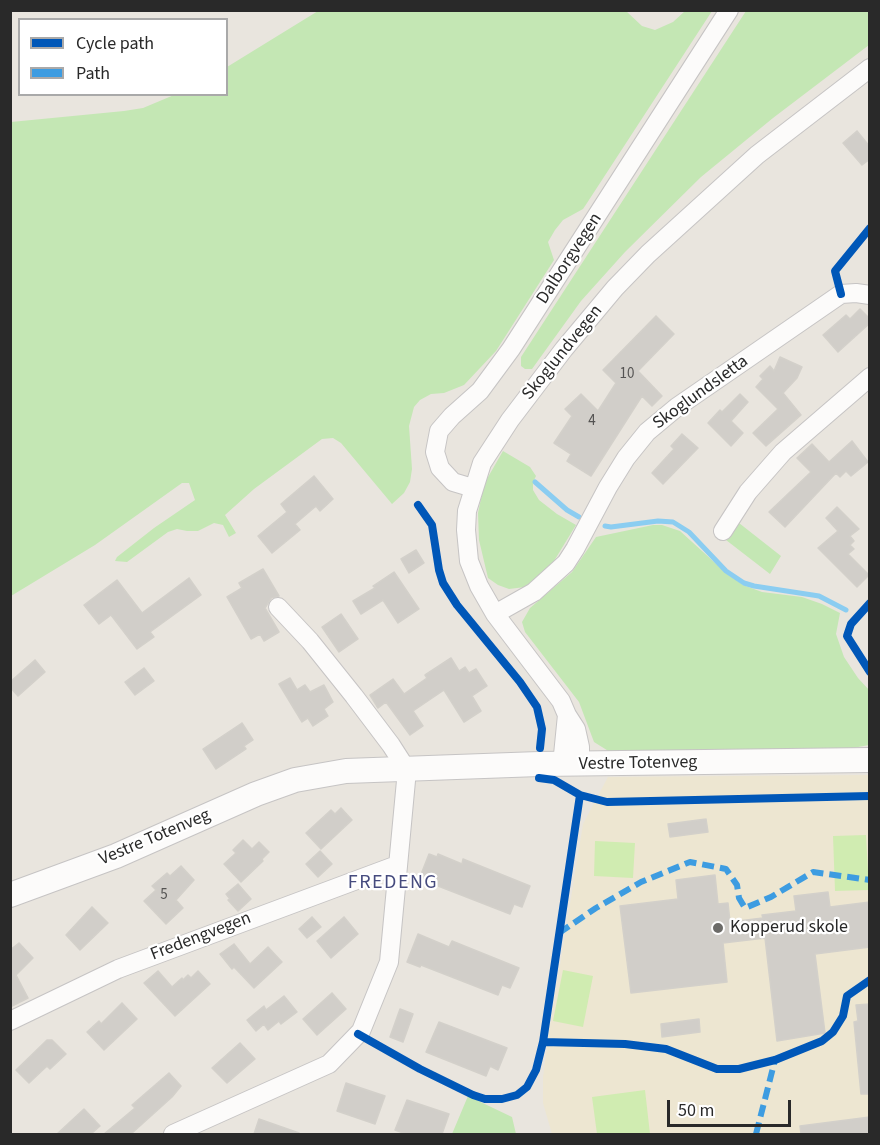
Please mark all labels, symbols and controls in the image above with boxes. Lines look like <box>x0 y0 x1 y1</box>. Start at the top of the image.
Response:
legend <box>18 18 228 96</box>
text: Cycle path <box>76 31 154 56</box>
text: Path <box>76 61 110 86</box>
street label: Dalborgvegen <box>533 209 607 309</box>
street label: Skoglundvegen <box>518 301 608 405</box>
street label: Skoglundsletta <box>649 351 753 435</box>
house number: 10 <box>620 366 634 384</box>
house number: 4 <box>588 413 596 431</box>
street label: Vestre Totenveg <box>579 752 697 776</box>
street label: Vestre Totenveg <box>96 805 214 871</box>
district label: FREDENG <box>348 872 438 896</box>
house number: 5 <box>160 887 168 905</box>
street label: Fredengvegen <box>148 908 254 966</box>
place label: Kopperud skole <box>730 917 848 939</box>
marker: Kopperud skole <box>711 921 725 935</box>
scale bar <box>670 1088 794 1126</box>
text: 50 m <box>678 1098 714 1123</box>

